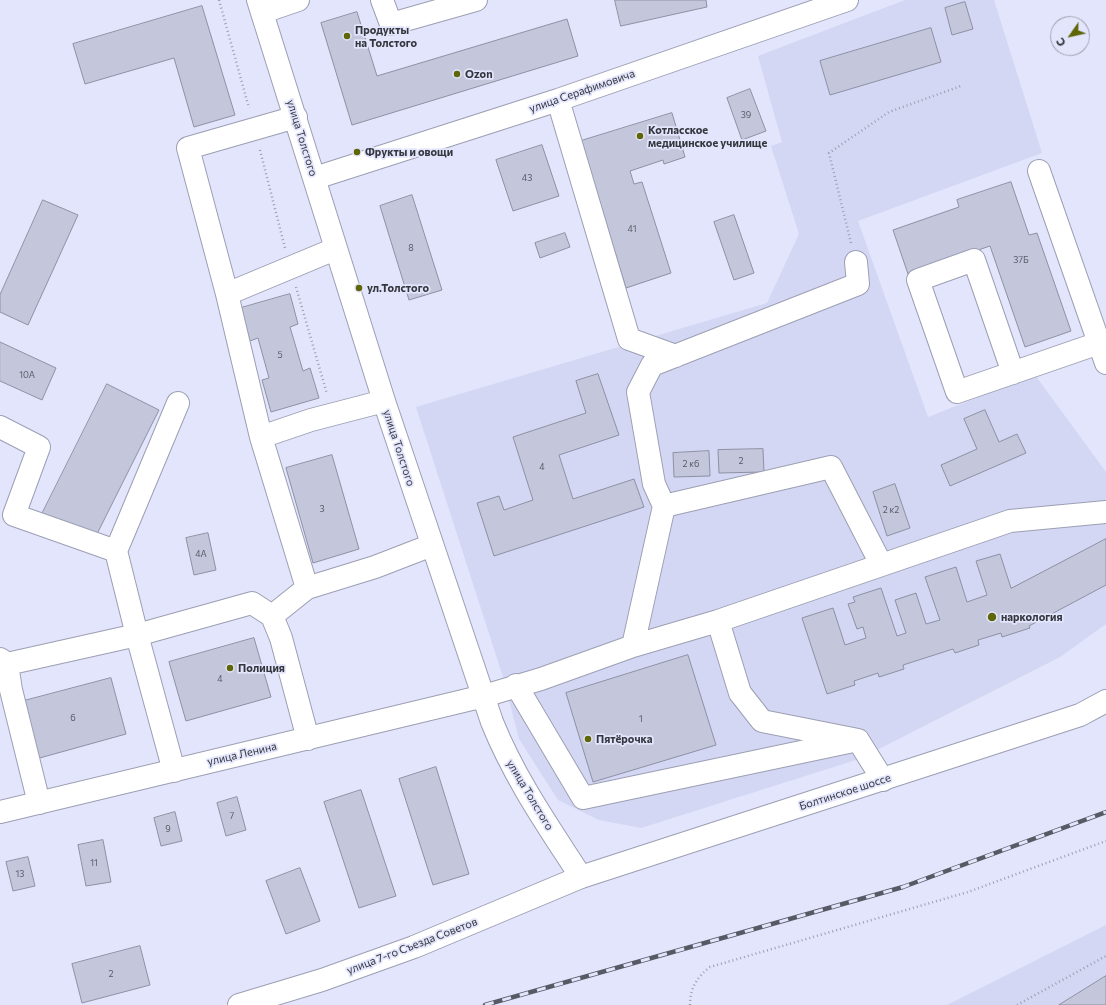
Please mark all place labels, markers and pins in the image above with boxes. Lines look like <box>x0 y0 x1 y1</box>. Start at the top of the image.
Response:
place label: Продукты на Толстого <box>355 23 417 49</box>
marker: Продукты на Толстого <box>342 31 352 41</box>
place label: Ozon <box>465 67 493 81</box>
marker: Ozon <box>452 69 462 79</box>
place label: Котласское медицинское училище <box>648 123 767 149</box>
marker: Котласское медицинское училище <box>635 131 645 141</box>
place label: Фрукты и овощи <box>365 145 453 159</box>
marker: Фрукты и овощи <box>352 147 362 157</box>
place label: ул.Толстого <box>367 281 429 295</box>
marker: ул.Толстого <box>354 283 364 293</box>
place label: наркология <box>1001 610 1063 624</box>
marker: наркология <box>986 611 998 623</box>
place label: Полиция <box>238 661 285 675</box>
marker: Полиция <box>225 663 235 673</box>
place label: Пятёрочка <box>596 732 652 746</box>
marker: Пятёрочка <box>583 734 593 744</box>

